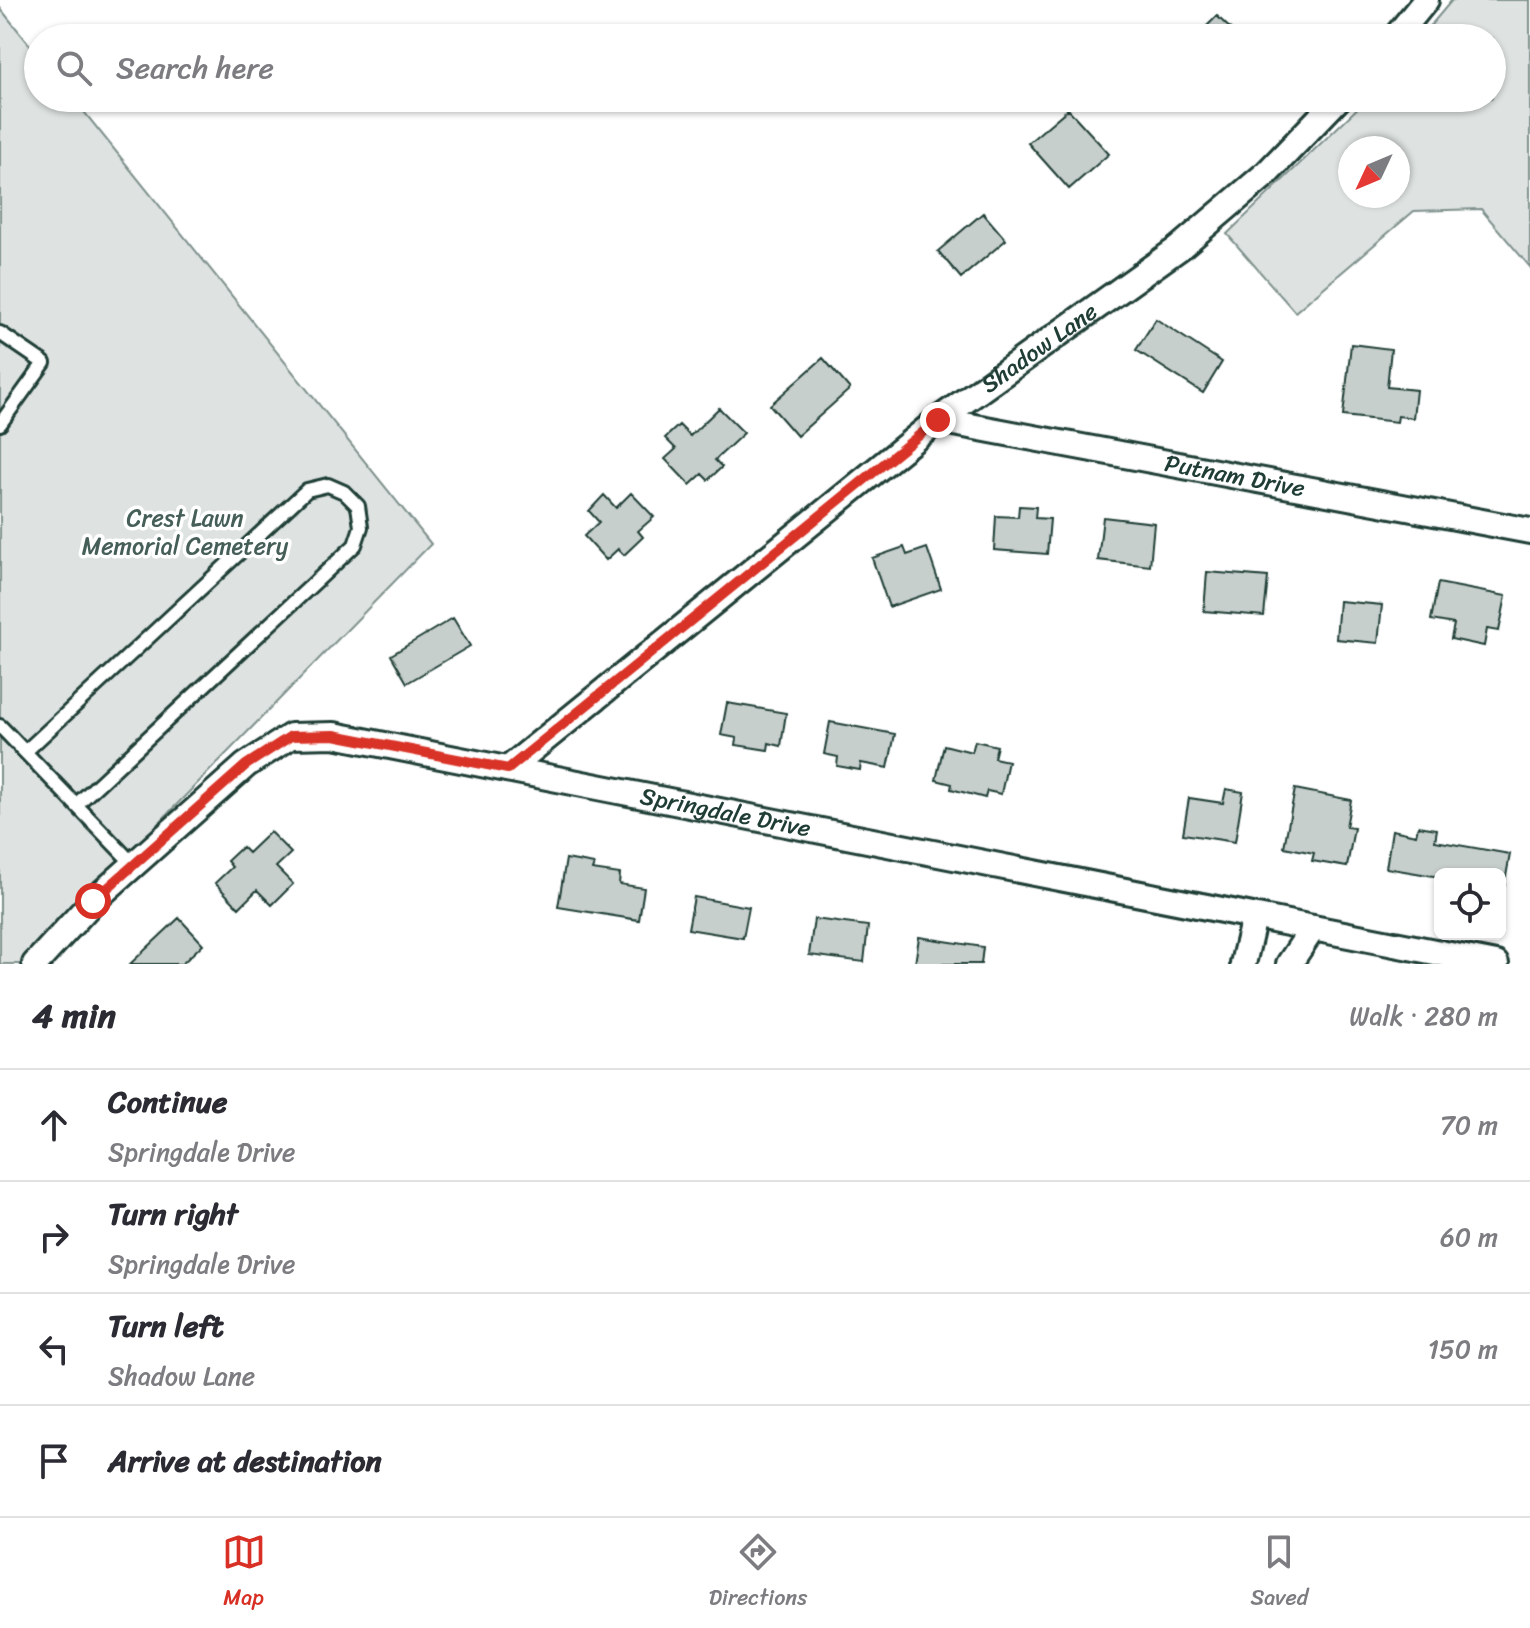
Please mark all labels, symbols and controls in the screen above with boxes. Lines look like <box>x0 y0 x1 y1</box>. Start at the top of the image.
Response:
search box <box>24 24 1506 112</box>
text: Search here <box>116 41 274 95</box>
icon: search <box>52 46 96 90</box>
north arrow <box>1338 136 1410 208</box>
street label: Shadow Lane <box>972 291 1107 404</box>
route end <box>920 402 956 438</box>
street label: Putnam Drive <box>1161 442 1308 509</box>
park label: Crest Lawn Memorial Cemetery <box>82 497 289 567</box>
street label: Springdale Drive <box>637 775 815 850</box>
map controls <box>1434 868 1506 940</box>
button: locate <box>1434 868 1506 940</box>
route start <box>75 883 111 919</box>
text: 4 min <box>32 986 116 1046</box>
text: Walk · 280 m <box>1349 993 1498 1039</box>
text: Continue <box>108 1075 227 1129</box>
text: 70 m <box>1440 1102 1498 1148</box>
icon: ahead <box>32 1103 76 1147</box>
text: Springdale Drive <box>108 1129 295 1175</box>
text: Turn right <box>108 1187 238 1241</box>
text: 60 m <box>1440 1214 1498 1260</box>
icon: right <box>32 1215 76 1259</box>
text: Springdale Drive <box>108 1241 295 1287</box>
text: Turn left <box>108 1299 224 1353</box>
text: 150 m <box>1428 1326 1498 1372</box>
icon: left <box>32 1327 76 1371</box>
text: Shadow Lane <box>108 1353 255 1399</box>
text: Arrive at destination <box>108 1434 382 1488</box>
icon: arrive <box>32 1439 76 1483</box>
tab: Map <box>222 1530 266 1617</box>
tab: Directions <box>709 1530 807 1617</box>
tab: Saved <box>1250 1530 1308 1617</box>

